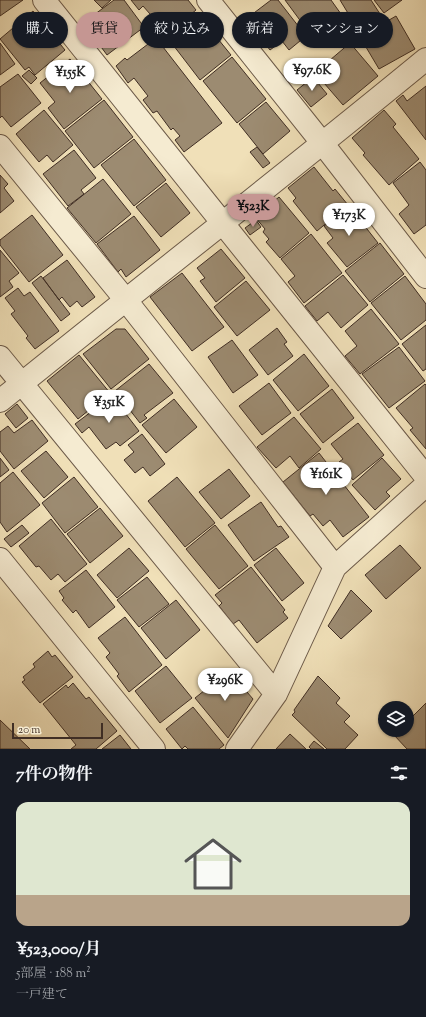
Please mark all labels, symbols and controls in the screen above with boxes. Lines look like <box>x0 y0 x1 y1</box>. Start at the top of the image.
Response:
chip: 購入 <box>12 12 68 48</box>
chip: 賃貸 <box>76 12 132 48</box>
chip: 絞り込み <box>140 12 224 48</box>
chip: 新着 <box>232 12 288 48</box>
chip: マンション <box>296 12 393 48</box>
pin: ¥97.6K <box>279 58 345 92</box>
pin: ¥155K <box>42 60 98 94</box>
text: ¥97.6K <box>292 62 332 80</box>
text: ¥155K <box>54 64 86 82</box>
pin: ¥523K <box>225 194 281 228</box>
text: ¥523K <box>236 198 270 216</box>
pin: ¥173K <box>321 203 377 237</box>
text: ¥173K <box>332 207 366 225</box>
pin: ¥351K <box>81 390 137 424</box>
text: ¥351K <box>93 394 125 412</box>
pin: ¥161K <box>298 462 354 496</box>
text: ¥161K <box>310 466 342 484</box>
pin: ¥296K <box>197 668 253 702</box>
text: ¥296K <box>207 672 243 690</box>
map controls <box>378 701 414 737</box>
button: layers <box>378 701 414 737</box>
scale bar <box>12 721 103 740</box>
text: 20 m <box>18 722 40 738</box>
icon: filters <box>388 762 410 784</box>
text: 7件の物件 <box>16 763 93 787</box>
icon: home <box>177 828 249 900</box>
text: ¥523,000/月 <box>16 938 102 962</box>
text: 5部屋 · 188 m² <box>16 965 91 983</box>
text: 一戸建て <box>16 986 68 1004</box>

